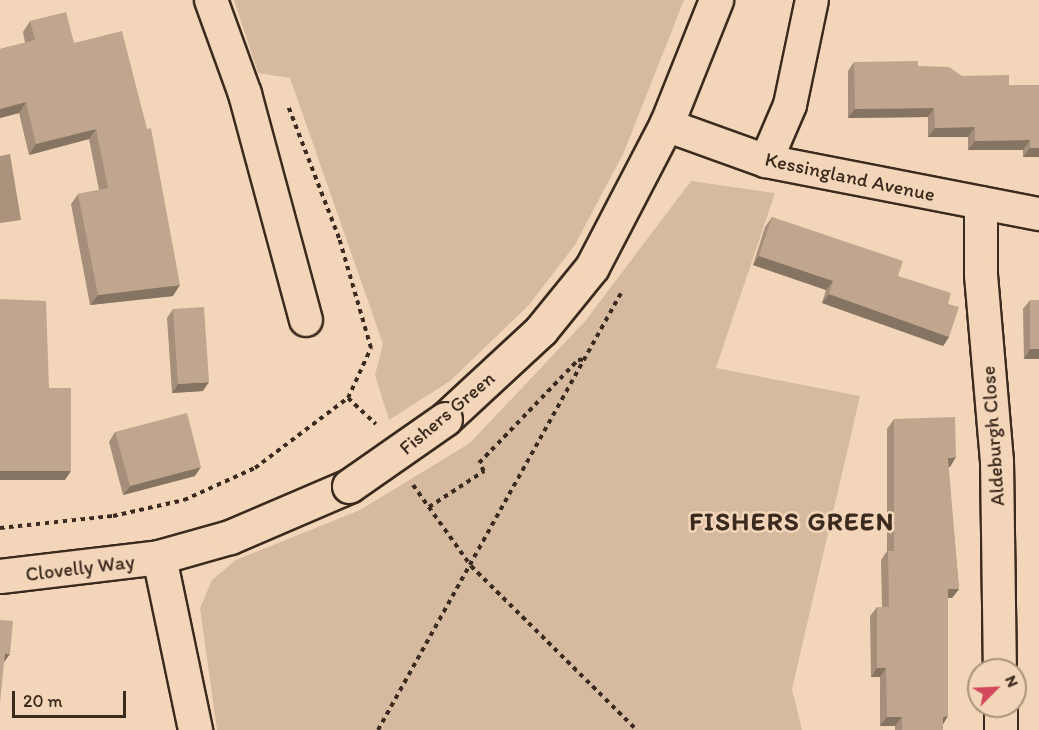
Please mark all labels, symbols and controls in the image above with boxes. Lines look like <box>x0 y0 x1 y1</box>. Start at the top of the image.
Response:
street label: Kessingland Avenue <box>763 147 937 207</box>
street label: Aldeburgh Close <box>976 365 1010 507</box>
street label: Fishers Green <box>395 366 499 460</box>
district label: FISHERS GREEN <box>689 506 895 538</box>
street label: Clovelly Way <box>25 549 135 587</box>
north arrow <box>967 658 1027 718</box>
text: N <box>1001 672 1023 690</box>
scale bar <box>15 679 129 717</box>
text: 20 m <box>23 690 63 712</box>

